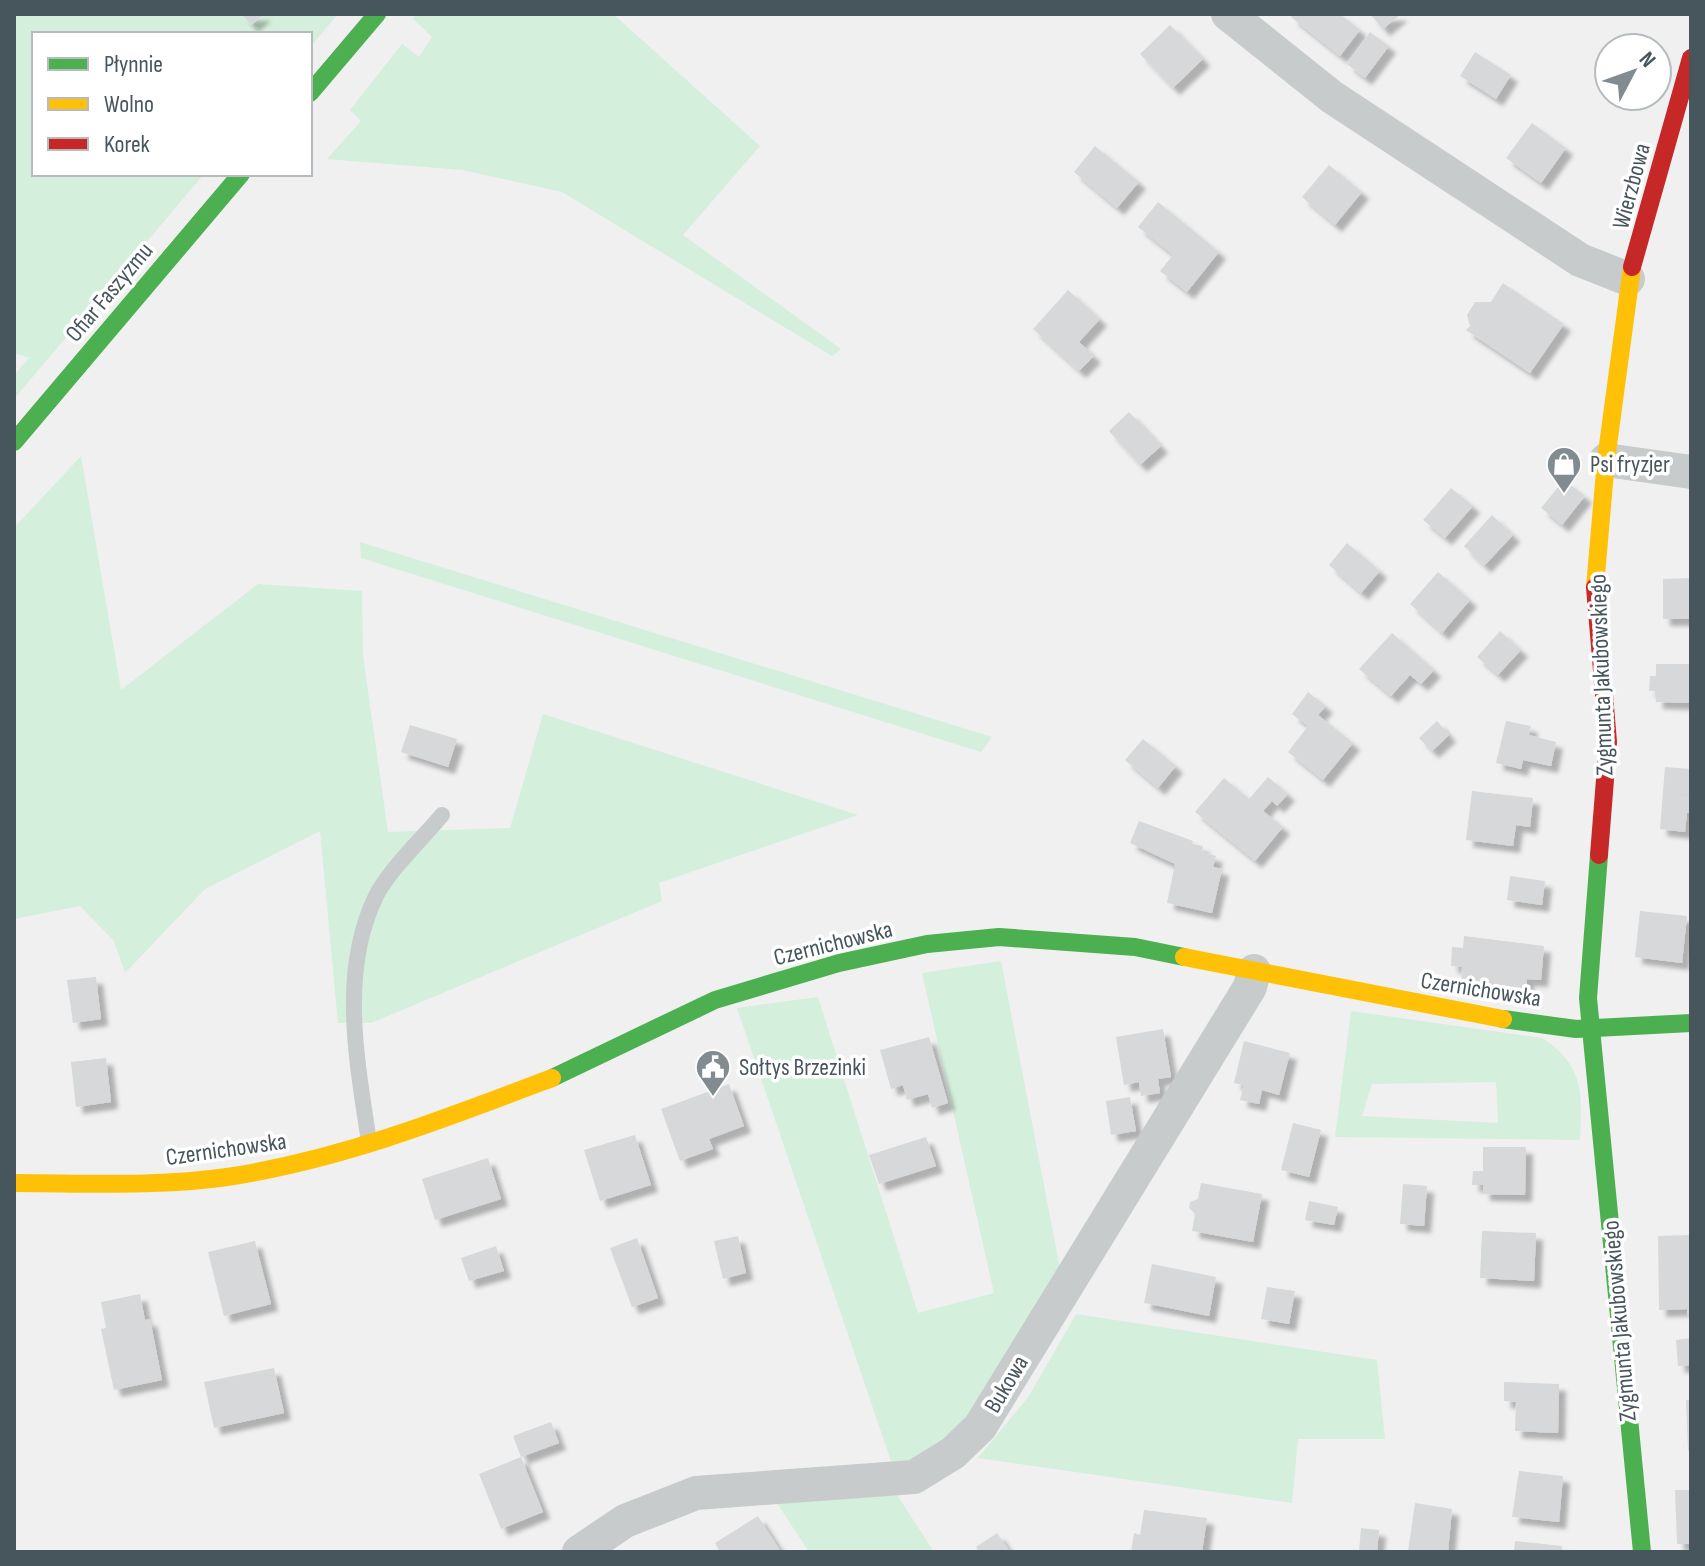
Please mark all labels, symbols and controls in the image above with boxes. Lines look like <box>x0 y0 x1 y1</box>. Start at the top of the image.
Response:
legend <box>32 32 312 176</box>
north arrow <box>1593 32 1673 112</box>
text: N <box>1633 47 1661 73</box>
text: Płynnie <box>104 50 163 79</box>
text: Wolno <box>104 90 154 119</box>
text: Korek <box>104 130 150 159</box>
street label: Wierzbowa <box>1606 140 1657 232</box>
street label: Ofiar Faszyzmu <box>59 237 159 348</box>
shop icon: Psi fryzjer <box>1545 445 1583 495</box>
place label: Psi fryzjer <box>1590 450 1670 479</box>
street label: Zygmunta Jakubowskiego <box>1583 574 1620 776</box>
street label: Czernichowska <box>771 915 895 972</box>
street label: Czernichowska <box>1419 966 1543 1013</box>
public building icon: Sołtys Brzezinki <box>694 1048 732 1098</box>
place label: Sołtys Brzezinki <box>739 1053 866 1082</box>
street label: Czernichowska <box>164 1127 288 1172</box>
street label: Zygmunta Jakubowskiego <box>1596 1219 1643 1423</box>
street label: Bukowa <box>978 1350 1035 1418</box>

